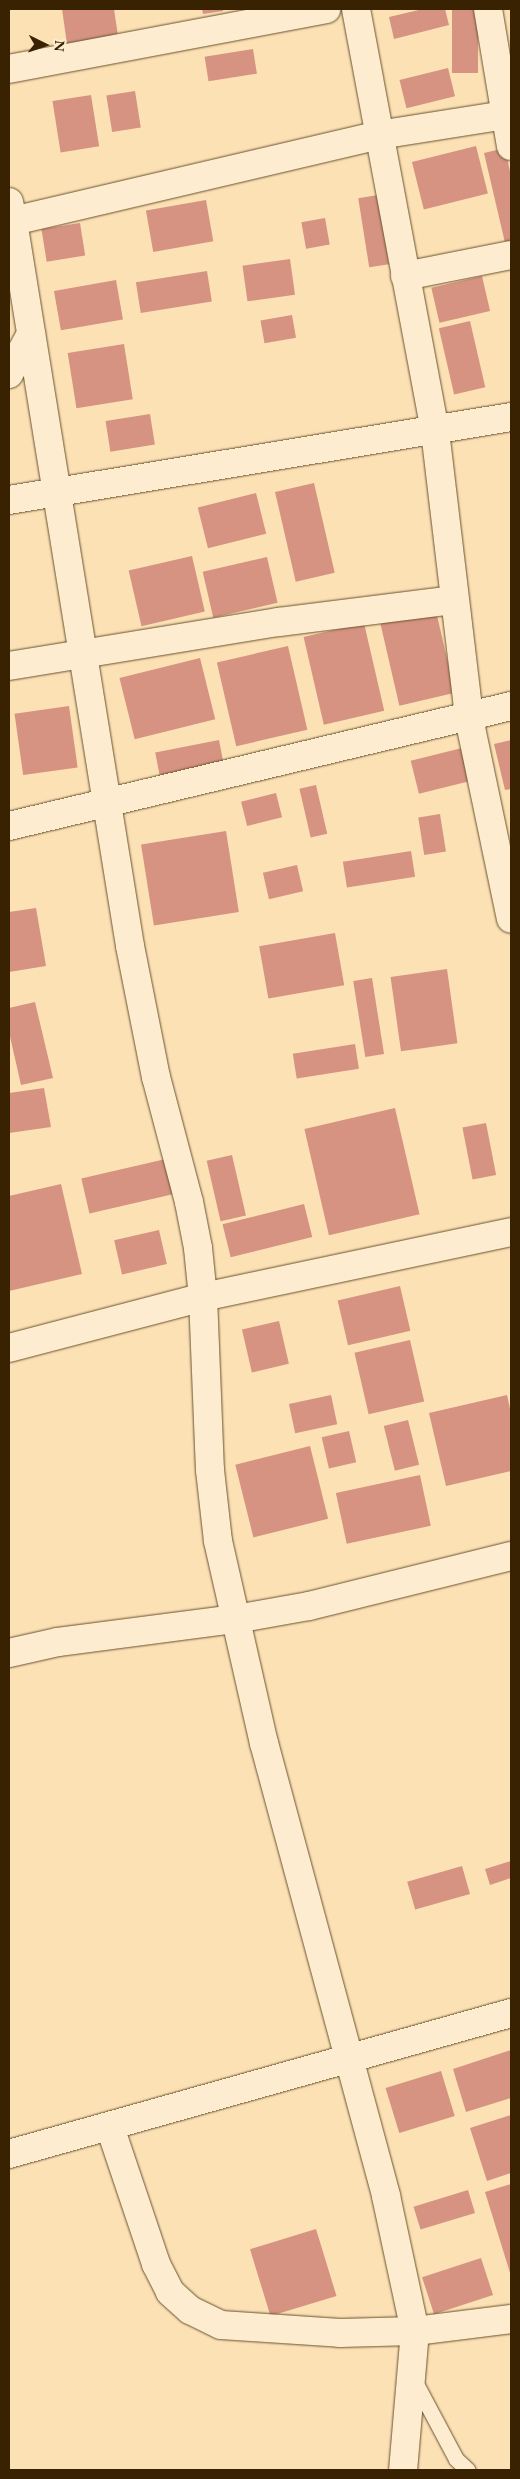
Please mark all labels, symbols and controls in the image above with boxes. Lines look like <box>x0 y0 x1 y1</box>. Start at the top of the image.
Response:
north arrow <box>20 20 70 70</box>
text: N <box>51 40 69 52</box>

